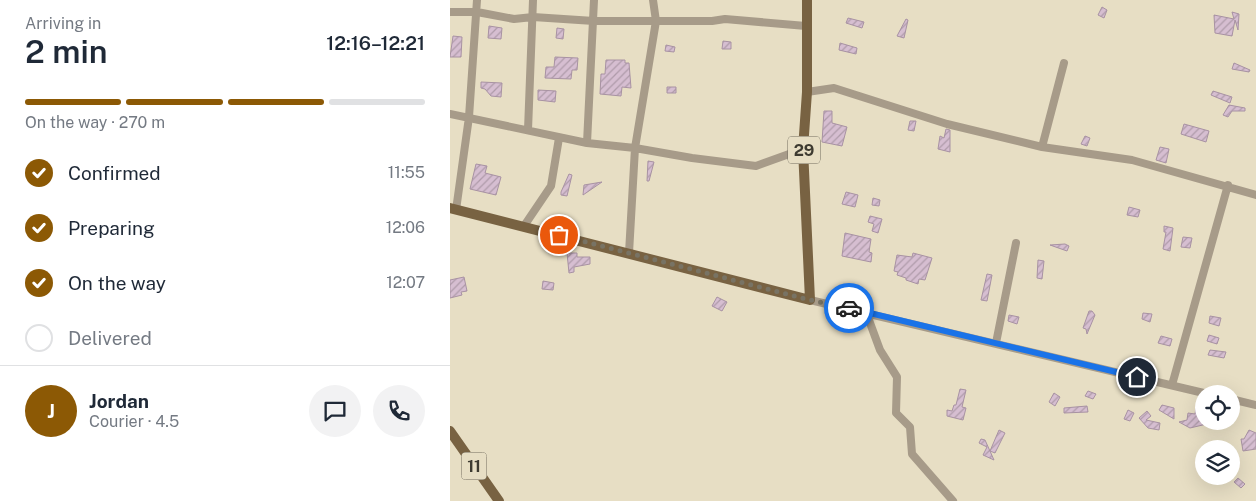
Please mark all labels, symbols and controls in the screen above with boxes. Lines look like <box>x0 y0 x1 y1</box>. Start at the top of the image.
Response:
text: Arriving in <box>25 14 101 33</box>
text: 12:16–12:21 <box>326 32 425 54</box>
text: 2 min <box>25 33 108 70</box>
text: On the way · 270 m <box>25 113 165 132</box>
road number: 29 <box>788 136 820 164</box>
icon: check <box>25 159 53 187</box>
text: Confirmed <box>68 162 161 184</box>
text: 11:55 <box>388 163 425 182</box>
icon: check <box>25 214 53 242</box>
pin <box>538 214 580 256</box>
text: Preparing <box>68 217 155 239</box>
text: 12:06 <box>386 218 425 237</box>
icon: bag <box>545 221 573 249</box>
icon: check <box>25 269 53 297</box>
text: On the way <box>68 272 166 294</box>
text: 12:07 <box>386 273 425 292</box>
courier <box>824 283 874 333</box>
icon: car <box>835 294 863 322</box>
text: Delivered <box>68 327 152 349</box>
pin <box>1116 356 1158 398</box>
icon: home <box>1123 363 1151 391</box>
button: chat <box>309 385 361 437</box>
button: phone <box>373 385 425 437</box>
map controls <box>1195 385 1240 485</box>
button: locate <box>1195 385 1240 430</box>
text: Jordan <box>89 390 149 412</box>
text: J <box>47 400 55 422</box>
text: Courier · 4.5 <box>89 412 179 431</box>
button: layers <box>1195 440 1240 485</box>
road number: 11 <box>462 452 486 480</box>

